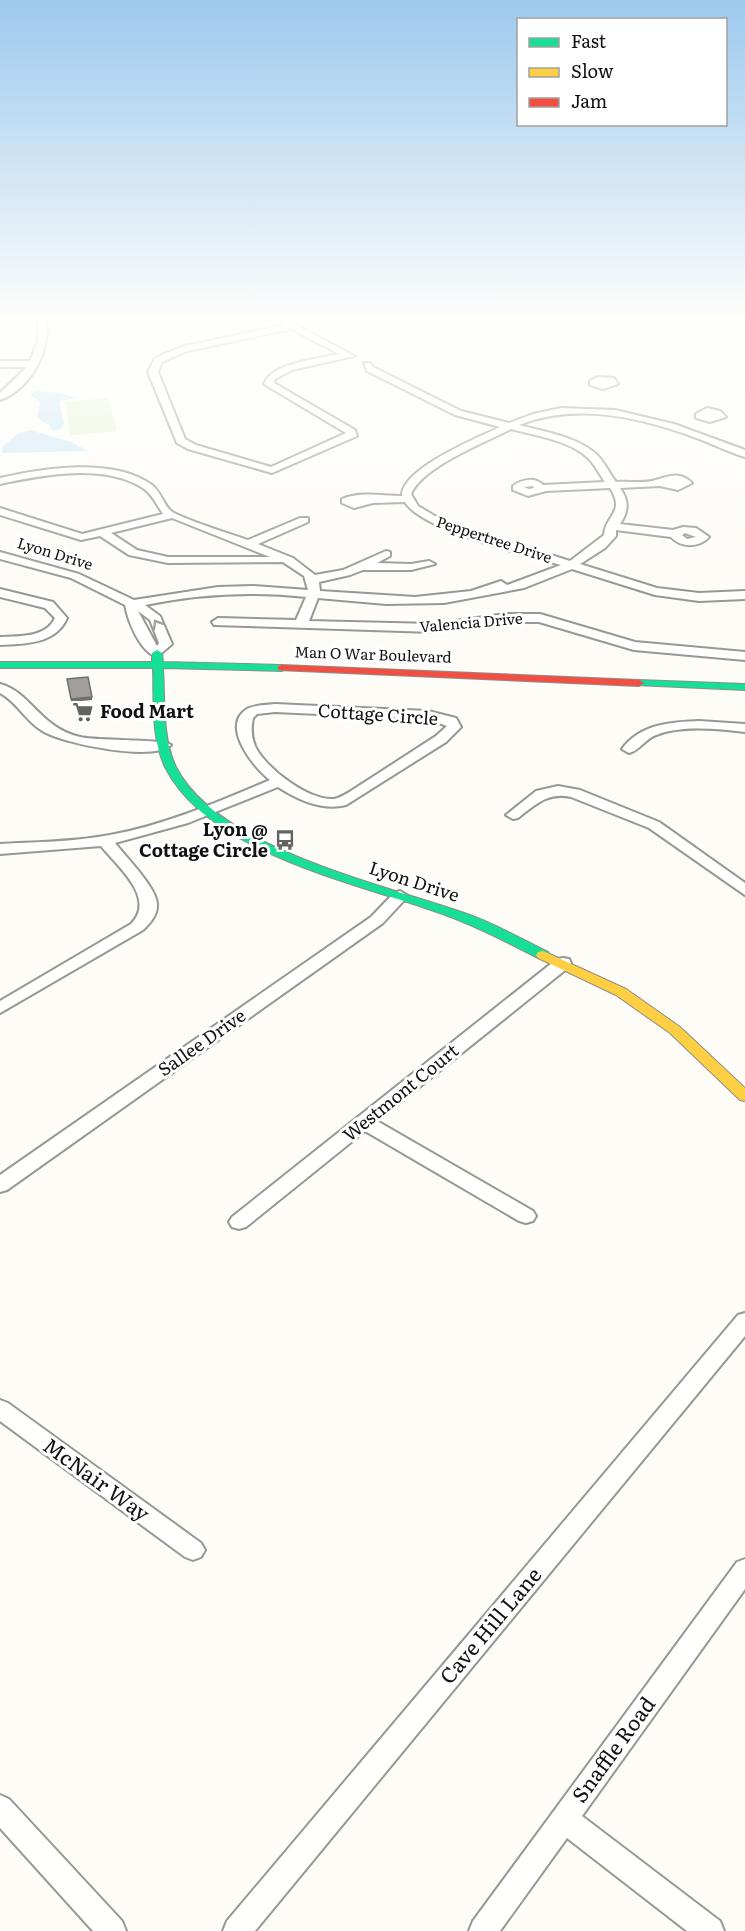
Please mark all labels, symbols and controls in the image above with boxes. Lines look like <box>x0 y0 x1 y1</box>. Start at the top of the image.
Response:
legend <box>517 18 727 126</box>
text: Fast <box>571 27 607 54</box>
text: Slow <box>571 57 614 84</box>
text: Jam <box>571 87 607 114</box>
street label: Peppertree Drive <box>434 509 555 568</box>
street label: Lyon Drive <box>15 530 96 575</box>
street label: Valencia Drive <box>418 606 524 637</box>
one-way arrow <box>153 620 165 630</box>
street label: Man O War Boulevard <box>294 639 452 668</box>
street label: Cottage Circle <box>317 696 439 731</box>
place label: Food Mart <box>100 697 194 724</box>
supermarket icon: Food Mart <box>71 700 95 724</box>
place label: Lyon @ Cottage Circle <box>139 815 268 863</box>
bus stop icon: Lyon @ Cottage Circle <box>273 828 297 852</box>
street label: Lyon Drive <box>366 853 463 908</box>
street label: Sallee Drive <box>152 1002 251 1082</box>
street label: Westmont Court <box>336 1036 464 1147</box>
street label: McNair Way <box>38 1429 158 1528</box>
street label: Cave Hill Lane <box>431 1559 547 1690</box>
street label: Snaffle Road <box>563 1689 661 1808</box>

